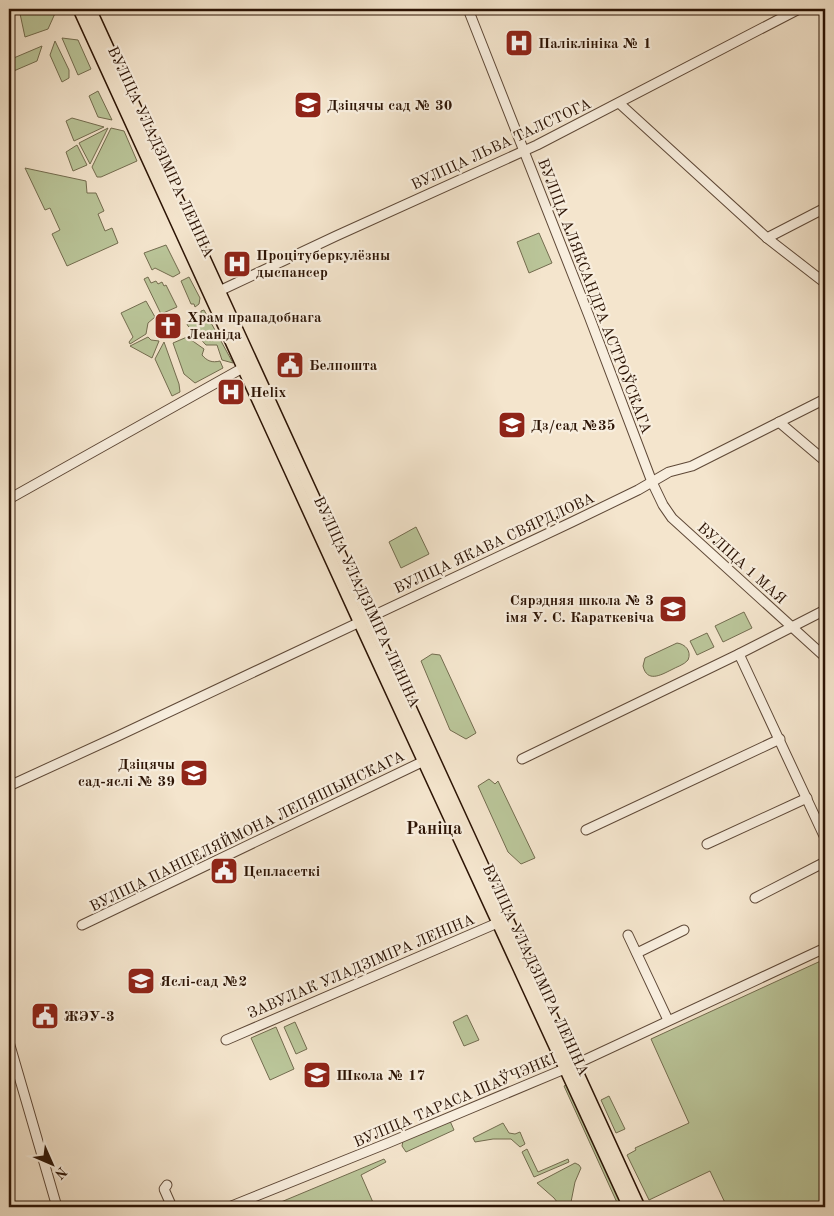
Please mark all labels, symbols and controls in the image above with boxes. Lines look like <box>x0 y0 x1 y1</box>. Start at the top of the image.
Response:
hospital icon: Паліклініка № 1 <box>504 28 534 58</box>
place label: Паліклініка № 1 <box>538 37 652 52</box>
street label: ВУЛІЦА УЛАДЗІМІРА ЛЕНІНА <box>104 45 216 261</box>
school or university icon: Дзіцячы сад № 30 <box>293 90 323 120</box>
street label: ВУЛІЦА ЛЬВА ТАЛСТОГА <box>409 97 594 194</box>
place label: Дзіцячы сад № 30 <box>327 99 452 114</box>
street label: ВУЛІЦА АЛЯКСАНДРА АСТРОЎСКАГА <box>534 155 657 437</box>
hospital icon: Процітуберкулёзны дыспансер <box>222 249 252 279</box>
place label: Процітуберкулёзны дыспансер <box>256 249 390 281</box>
church icon: Храм прападобнага Леаніда <box>153 311 183 341</box>
place label: Храм прападобнага Леаніда <box>187 311 322 343</box>
public building icon: Белпошта <box>275 350 305 380</box>
place label: Белпошта <box>309 359 378 374</box>
hospital icon: Helix <box>216 377 246 407</box>
place label: Helix <box>250 386 287 401</box>
school or university icon: Дз/сад №35 <box>497 410 527 440</box>
place label: Дз/сад №35 <box>531 419 615 434</box>
street label: ВУЛІЦА ЯКАВА СВЯРДЛОВА <box>392 491 598 597</box>
street label: ВУЛІЦА УЛАДЗІМІРА ЛЕНІНА <box>310 495 422 711</box>
street label: ВУЛІЦА 1 МАЯ <box>694 521 788 608</box>
place label: Сярэдняя школа № 3 імя У. С. Караткевіча <box>505 594 654 626</box>
school or university icon: Сярэдняя школа № 3 імя У. С. Караткевіча <box>658 594 688 624</box>
street label: ВУЛІЦА ПАНЦЕЛЯЙМОНА ЛЕПЯШЫНСКАГА <box>86 745 408 915</box>
place label: Дзіцячы сад-яслі № 39 <box>78 758 175 790</box>
school or university icon: Дзіцячы сад-яслі № 39 <box>179 758 209 788</box>
district label: Раніца <box>406 820 462 838</box>
public building icon: Цепласеткі <box>209 856 239 886</box>
street label: ВУЛІЦА УЛАДЗІМІРА ЛЕНІНА <box>479 863 591 1079</box>
place label: Цепласеткі <box>243 865 320 880</box>
street label: ЗАВУЛАК УЛАДЗІМІРА ЛЕНІНА <box>246 912 478 1022</box>
school or university icon: Яслі-сад №2 <box>126 966 156 996</box>
place label: Яслі-сад №2 <box>160 975 247 990</box>
public building icon: ЖЭУ-3 <box>30 1001 60 1031</box>
place label: ЖЭУ-3 <box>64 1010 115 1025</box>
street label: ВУЛІЦА ТАРАСА ШАЎЧЭНКІ <box>350 1048 559 1151</box>
school or university icon: Школа № 17 <box>302 1060 332 1090</box>
place label: Школа № 17 <box>336 1069 425 1084</box>
north arrow <box>28 1138 78 1188</box>
text: N <box>52 1164 69 1181</box>

